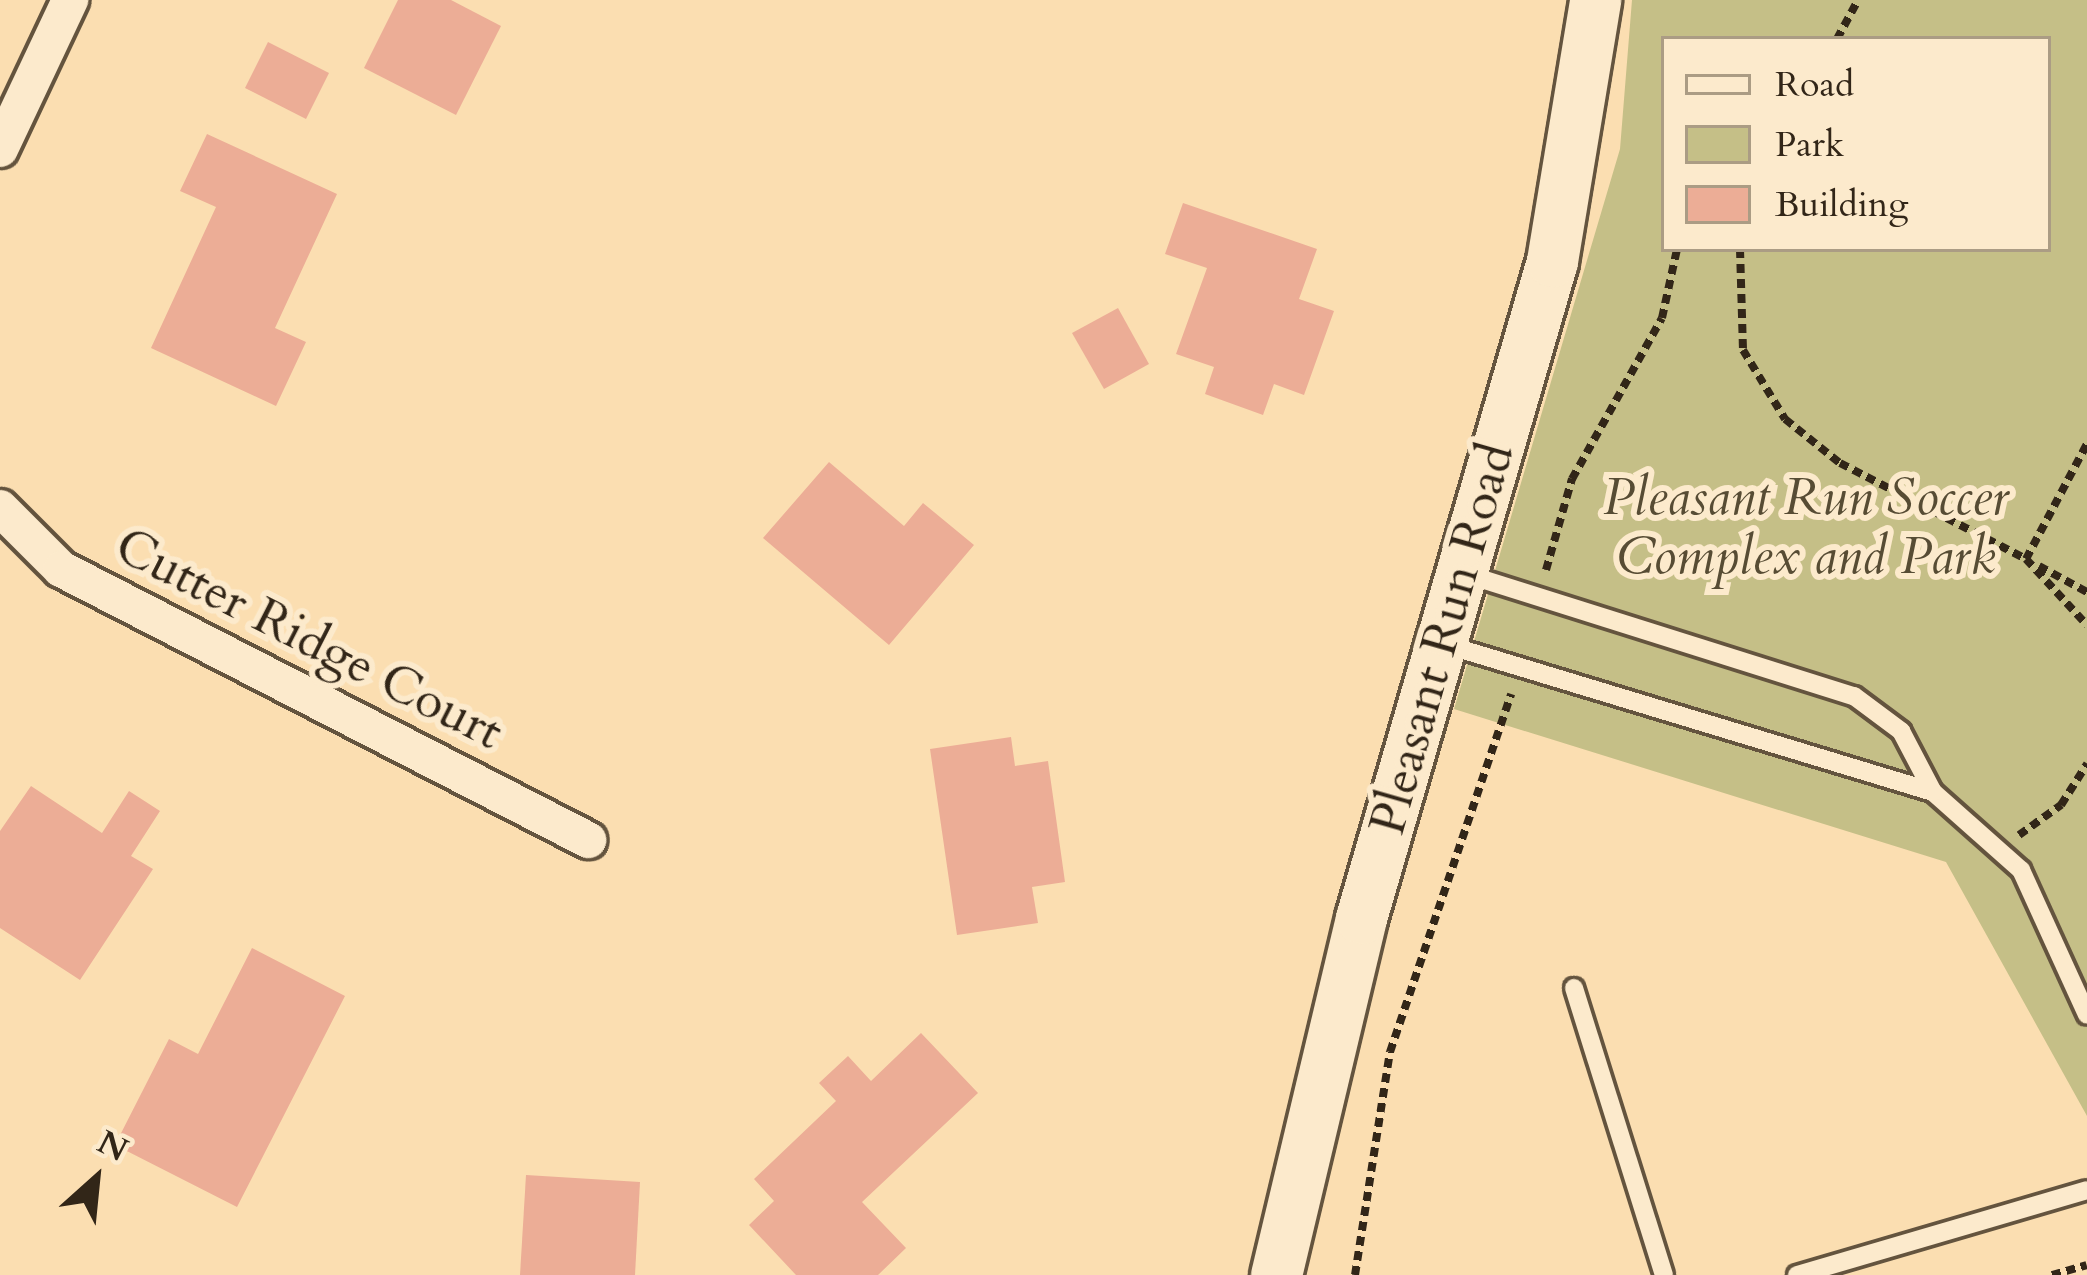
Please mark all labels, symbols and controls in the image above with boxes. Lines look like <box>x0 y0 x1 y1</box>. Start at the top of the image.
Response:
legend <box>1661 36 2051 252</box>
text: Road <box>1775 60 1854 109</box>
text: Park <box>1775 120 1844 169</box>
text: Building <box>1775 180 1908 229</box>
street label: Pleasant Run Road <box>1357 436 1527 842</box>
park label: Pleasant Run Soccer Complex and Park <box>1603 468 2009 588</box>
street label: Cutter Ridge Court <box>105 515 513 763</box>
north arrow <box>36 1119 156 1239</box>
text: N <box>90 1120 136 1173</box>

